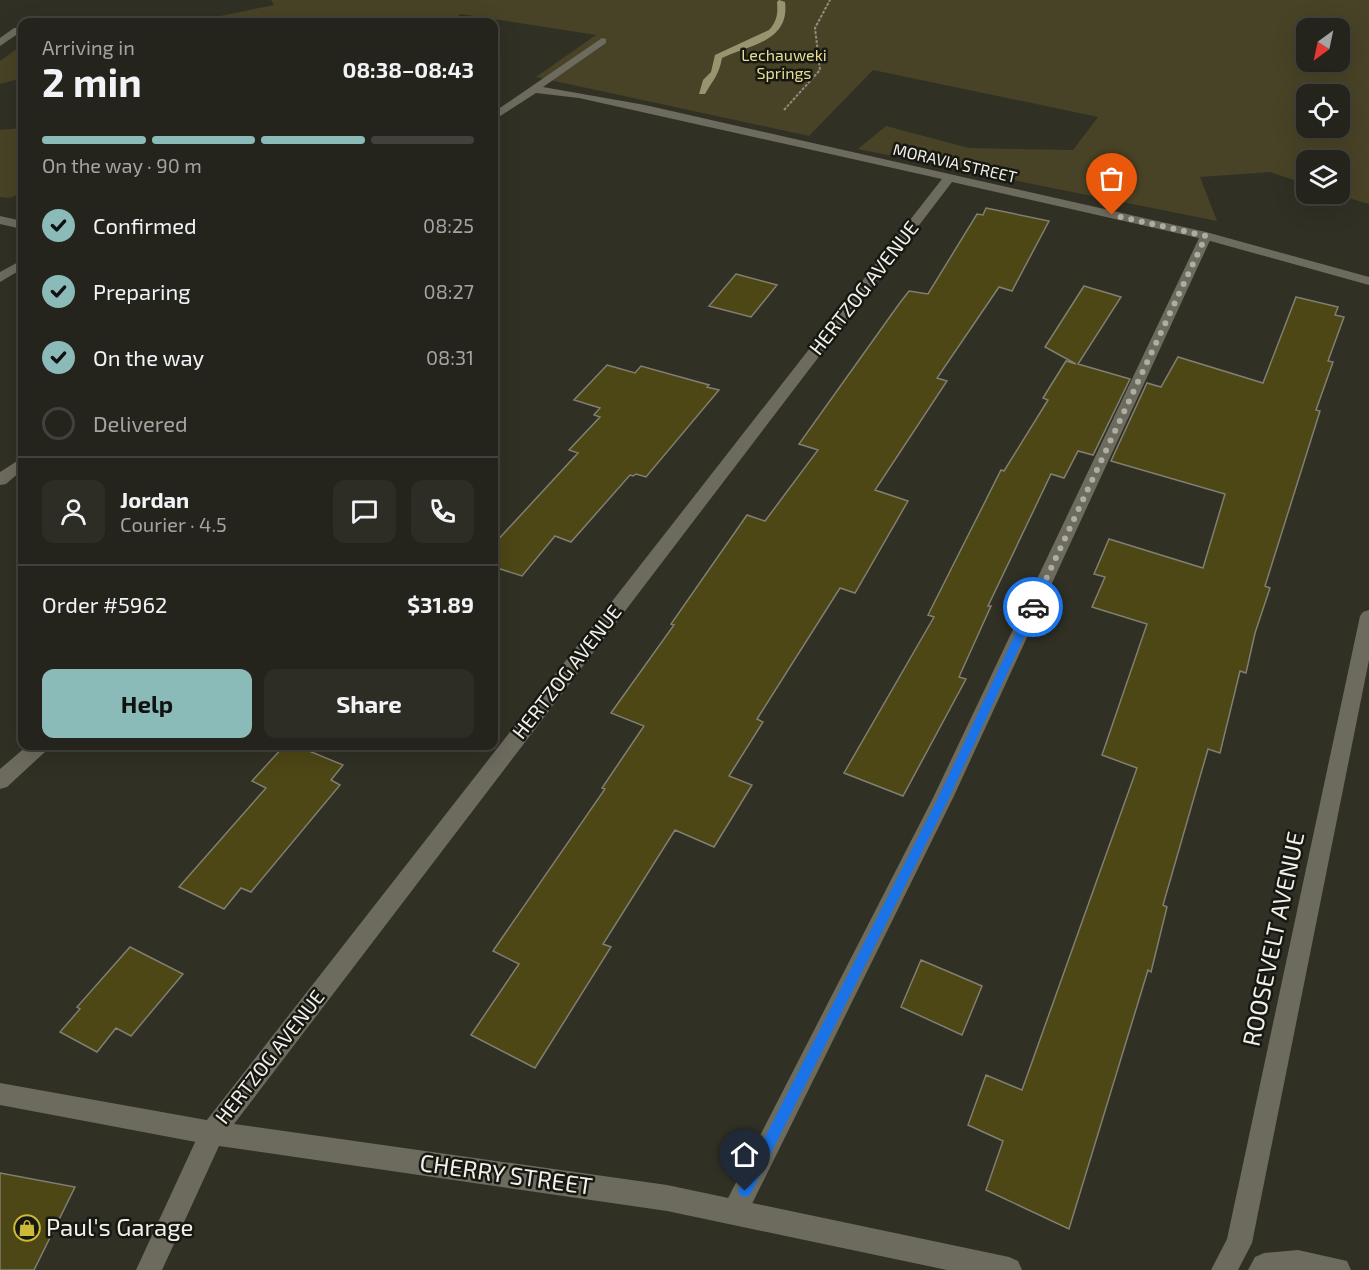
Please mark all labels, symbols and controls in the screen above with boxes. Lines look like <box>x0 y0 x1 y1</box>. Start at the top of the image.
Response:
north arrow <box>1296 18 1350 72</box>
map controls <box>1296 18 1350 204</box>
text: Arriving in <box>42 35 135 59</box>
park label: Lechauweki Springs <box>741 45 827 82</box>
text: 08:38–08:43 <box>343 56 474 82</box>
text: 2 min <box>42 58 142 105</box>
button: locate <box>1296 84 1350 138</box>
street label: MORAVIA STREET <box>891 139 1019 186</box>
button: layers <box>1296 150 1350 204</box>
text: On the way · 90 m <box>42 153 202 177</box>
pin <box>1086 153 1137 215</box>
icon: bag <box>1095 162 1128 195</box>
icon: check <box>42 209 75 242</box>
text: Confirmed <box>93 212 197 238</box>
text: 08:25 <box>423 213 474 237</box>
street label: HERTZOG AVENUE <box>804 216 923 359</box>
icon: check <box>42 275 75 308</box>
text: Preparing <box>93 278 191 304</box>
text: 08:27 <box>424 279 474 303</box>
icon: check <box>42 341 75 374</box>
text: On the way <box>93 344 204 370</box>
text: 08:31 <box>426 345 474 369</box>
text: Delivered <box>93 410 188 436</box>
button: person <box>42 480 105 543</box>
button: chat <box>333 480 396 543</box>
button: phone <box>411 480 474 543</box>
text: Jordan <box>120 486 189 512</box>
text: Courier · 4.5 <box>120 512 227 536</box>
courier <box>1003 577 1063 637</box>
text: Order #5962 <box>42 591 167 617</box>
text: $31.89 <box>407 591 474 617</box>
icon: car <box>1017 591 1050 624</box>
street label: HERTZOG AVENUE <box>507 600 626 743</box>
button: Help <box>42 669 252 738</box>
button: Share <box>264 669 474 738</box>
street label: ROOSEVELT AVENUE <box>1236 829 1309 1049</box>
street label: HERTZOG AVENUE <box>210 985 329 1128</box>
pin <box>719 1129 770 1191</box>
icon: home <box>728 1138 761 1171</box>
street label: CHERRY STREET <box>418 1147 594 1200</box>
place label: Paul's Garage <box>46 1212 193 1241</box>
shop icon: Paul's Garage <box>12 1213 42 1243</box>

